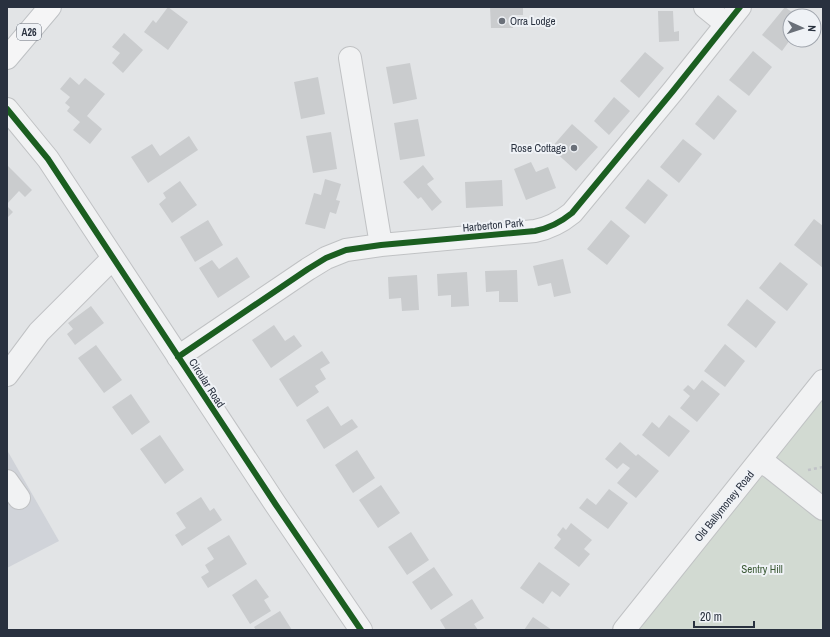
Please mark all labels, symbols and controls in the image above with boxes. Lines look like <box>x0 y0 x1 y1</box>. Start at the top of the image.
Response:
north arrow <box>782 8 822 48</box>
place label: Orra Lodge <box>510 14 556 28</box>
marker: Orra Lodge <box>497 16 507 26</box>
road number: A26 <box>17 24 41 40</box>
text: N <box>805 25 819 32</box>
place label: Rose Cottage <box>511 141 566 155</box>
marker: Rose Cottage <box>569 143 579 153</box>
street label: Harberton Park <box>462 215 525 235</box>
street label: Circular Road <box>186 356 228 410</box>
street label: Old Ballymoney Road <box>691 468 757 544</box>
park label: Sentry Hill <box>741 562 783 576</box>
scale bar <box>694 603 754 629</box>
text: 20 m <box>700 609 722 625</box>

